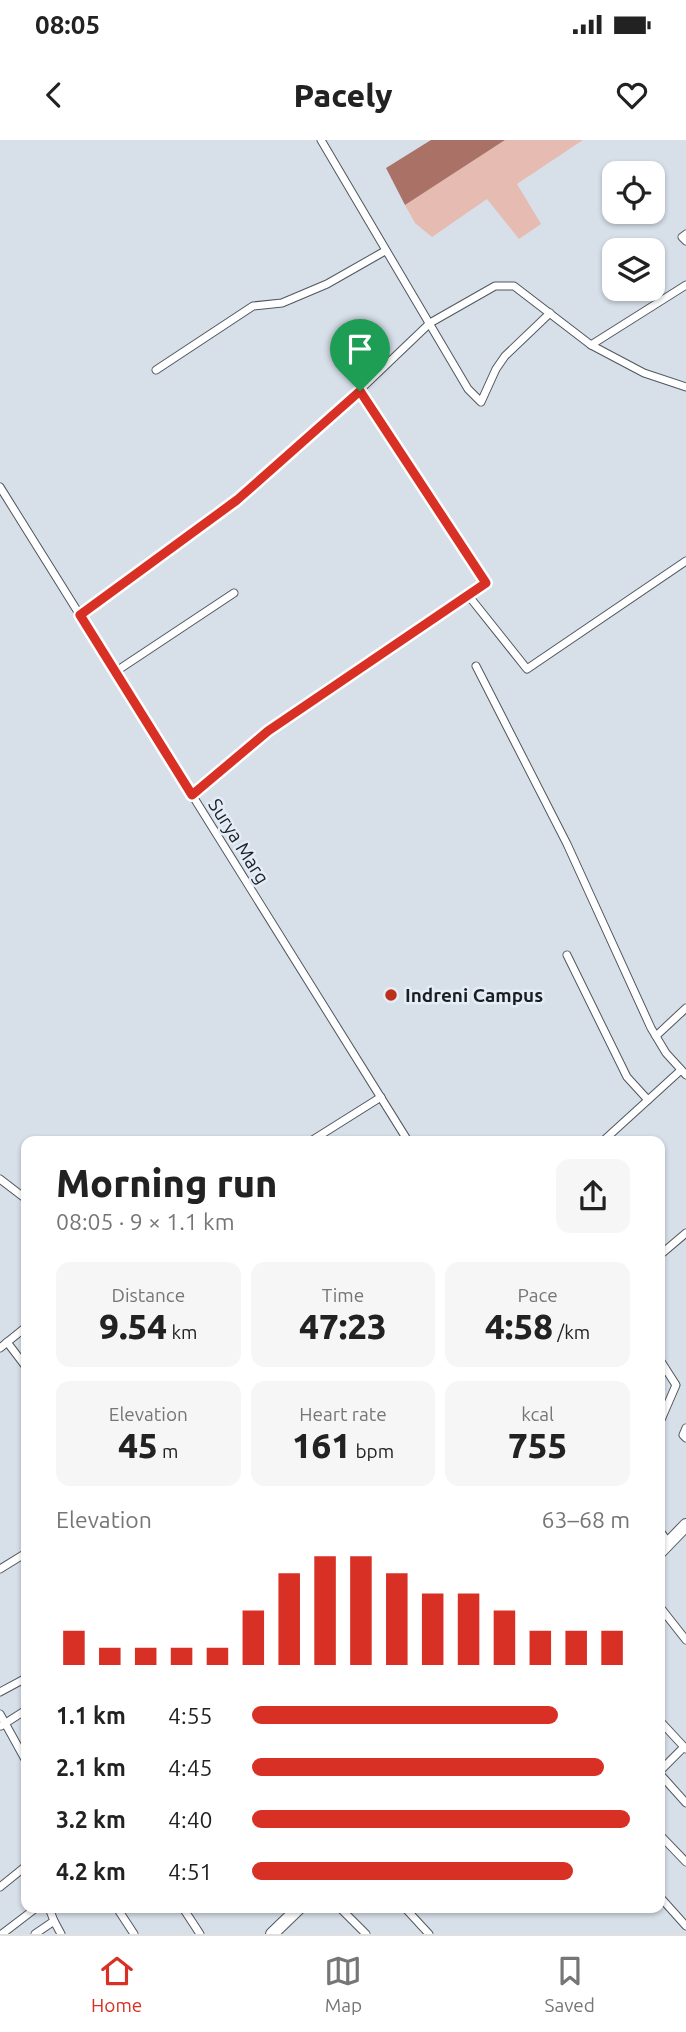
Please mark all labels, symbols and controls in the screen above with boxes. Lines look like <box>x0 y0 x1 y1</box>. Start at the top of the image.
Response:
text: 08:05 <box>35 10 100 39</box>
icon: back <box>35 76 73 114</box>
icon: heart <box>613 76 651 114</box>
text: Pacely <box>294 77 392 113</box>
map controls <box>602 161 665 301</box>
button: locate <box>602 161 665 224</box>
button: layers <box>602 238 665 301</box>
pin <box>330 319 390 391</box>
icon: arrive <box>341 330 379 368</box>
street label: Surya Marg <box>204 794 274 888</box>
place label: Indreni Campus <box>405 984 543 1006</box>
marker: Indreni Campus <box>383 987 399 1003</box>
button: share <box>556 1159 630 1233</box>
text: Morning run <box>56 1162 277 1204</box>
text: 08:05 · 9 × 1.1 km <box>56 1209 235 1234</box>
text: Distance <box>112 1284 185 1306</box>
text: Time <box>322 1284 364 1306</box>
text: Pace <box>518 1284 558 1306</box>
text: 9.54 <box>99 1306 167 1346</box>
text: 47:23 <box>299 1306 387 1346</box>
text: 4:58 <box>485 1306 553 1346</box>
text: km <box>167 1321 197 1343</box>
text: /km <box>553 1321 590 1343</box>
text: Elevation <box>109 1403 188 1425</box>
text: Heart rate <box>299 1403 387 1425</box>
text: kcal <box>521 1403 554 1425</box>
text: 45 <box>118 1425 158 1465</box>
text: 161 <box>292 1425 351 1465</box>
text: 755 <box>508 1425 567 1465</box>
text: m <box>158 1440 178 1462</box>
text: bpm <box>351 1440 394 1462</box>
text: Elevation <box>56 1507 152 1532</box>
text: 63–68 m <box>542 1507 630 1532</box>
text: 1.1 km <box>56 1703 126 1728</box>
text: 4:55 <box>168 1703 213 1728</box>
text: 2.1 km <box>56 1755 126 1780</box>
text: 4:45 <box>168 1755 213 1780</box>
text: 3.2 km <box>56 1807 126 1832</box>
text: 4:40 <box>168 1807 213 1832</box>
text: 4.2 km <box>56 1859 126 1884</box>
text: 4:51 <box>168 1859 213 1884</box>
tab: Home <box>91 1952 142 2016</box>
tab: Map <box>324 1952 362 2016</box>
tab: Saved <box>544 1952 595 2016</box>

